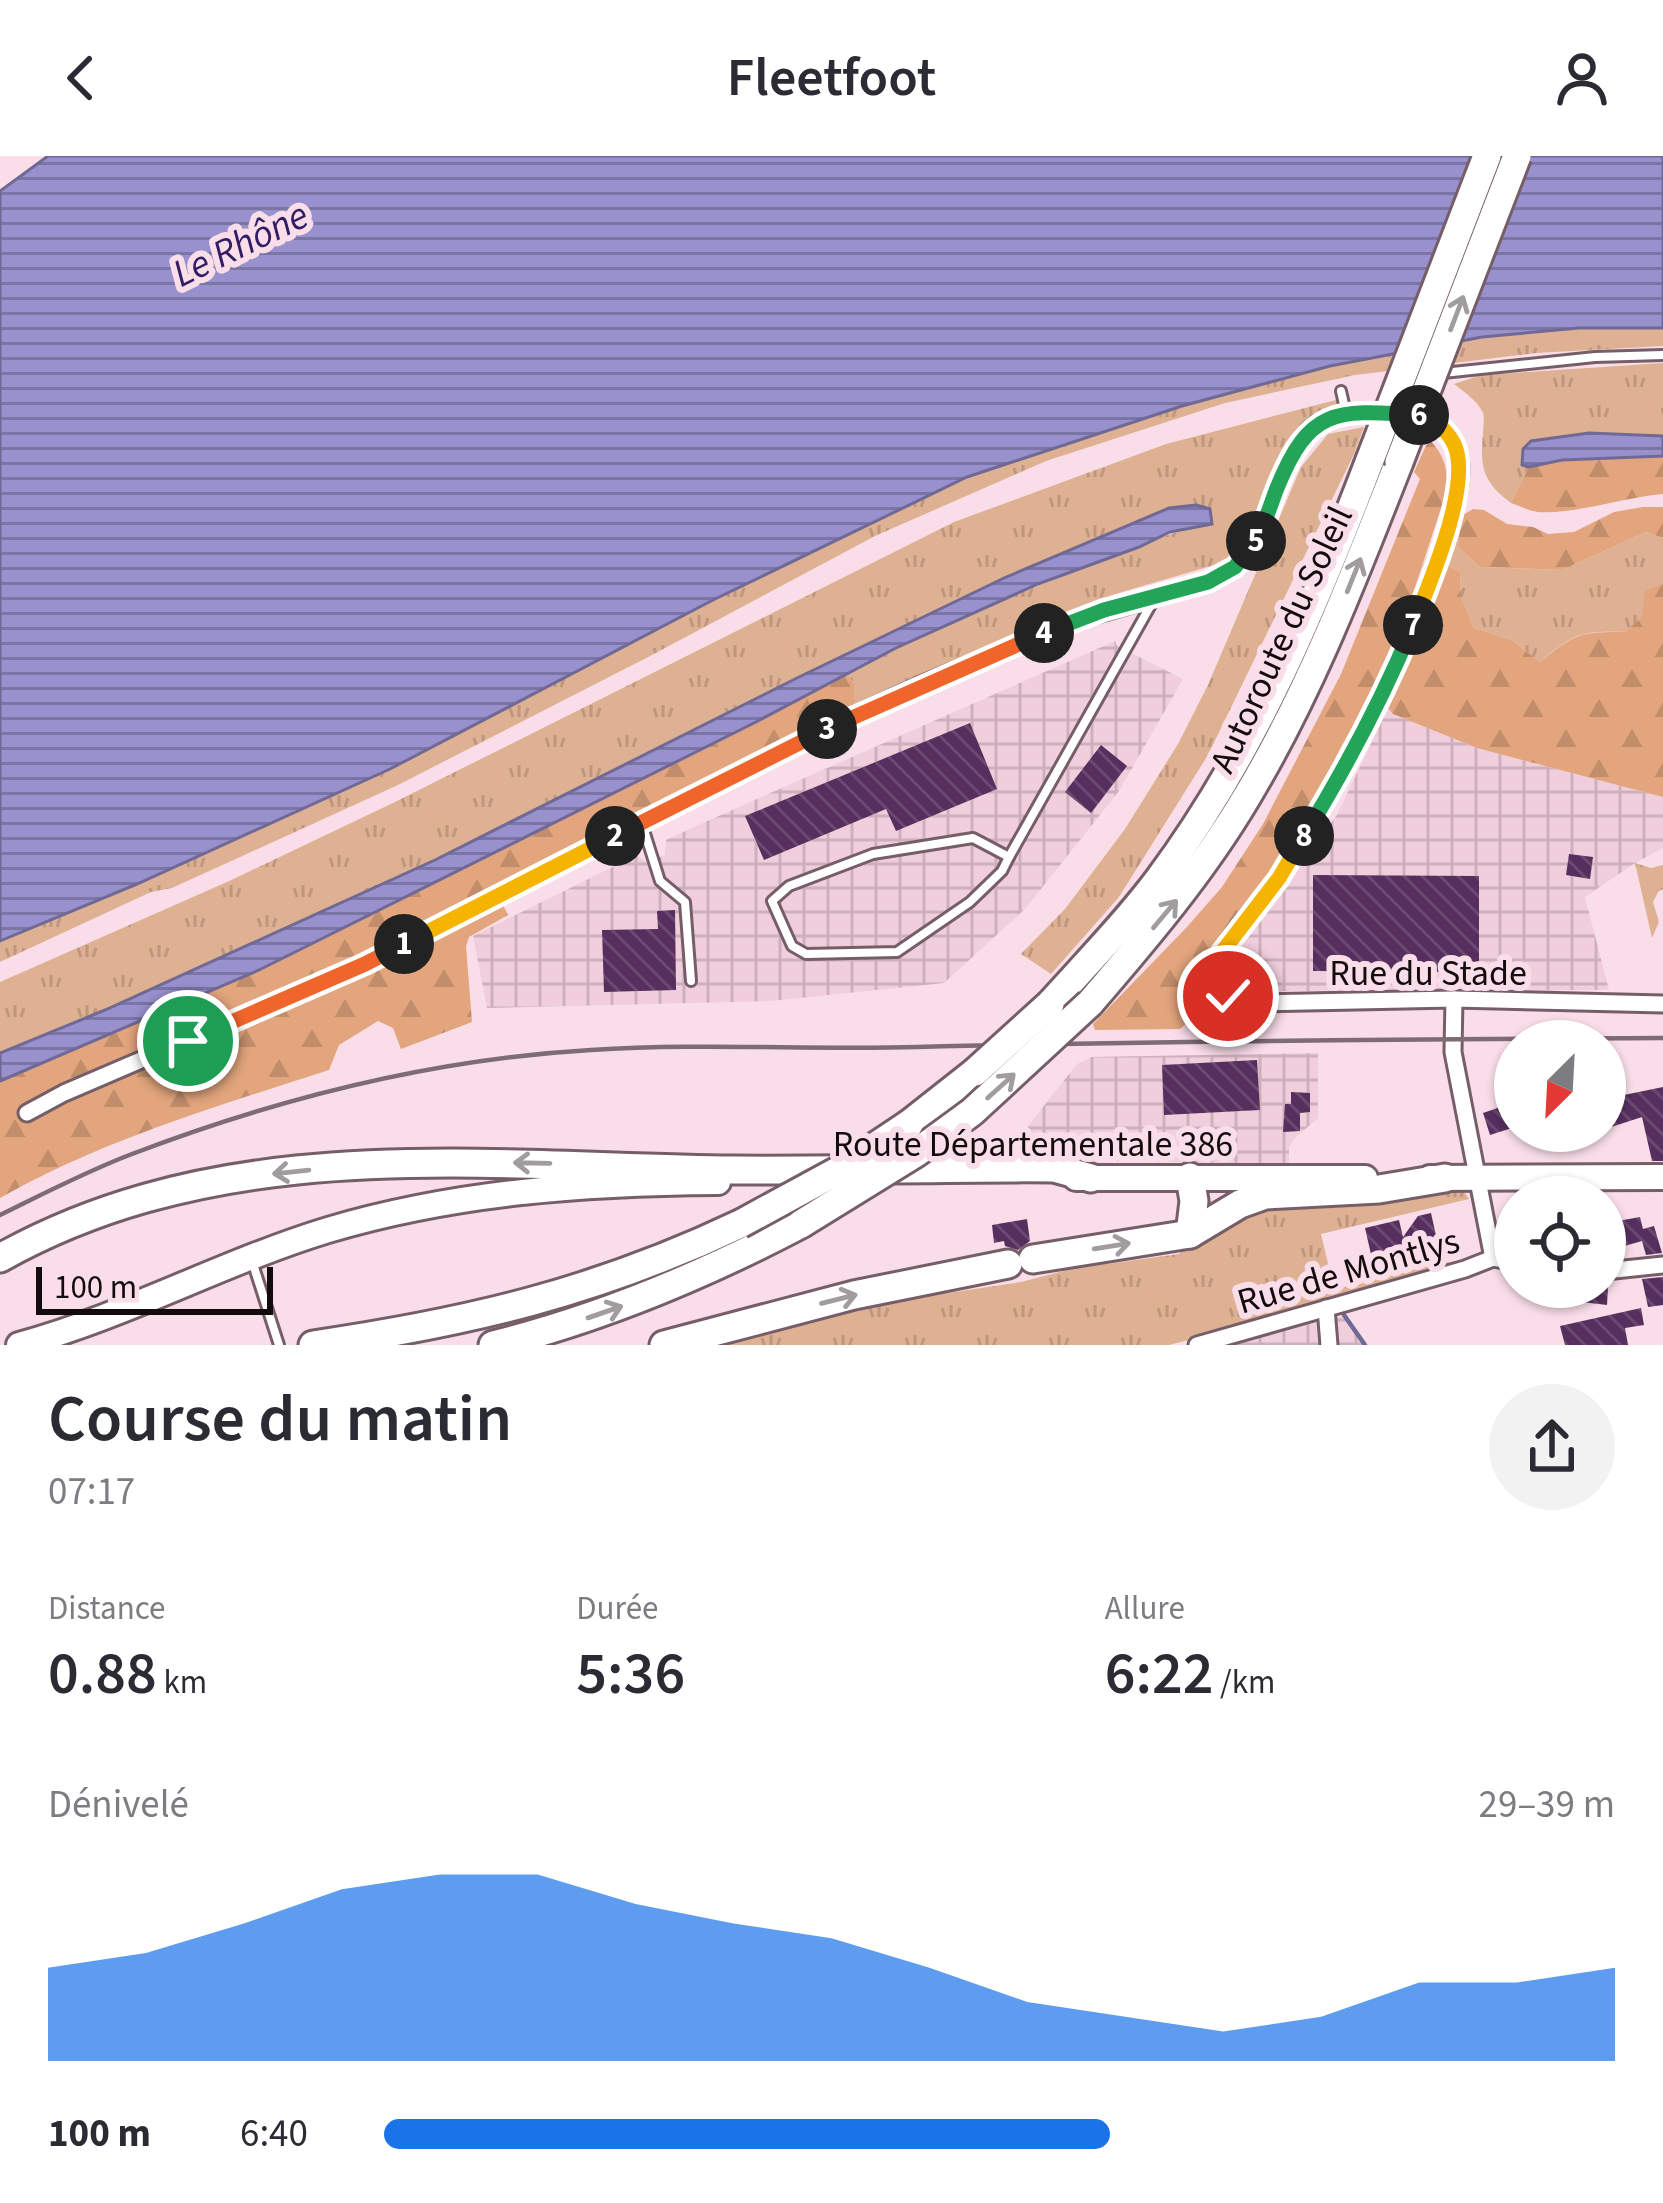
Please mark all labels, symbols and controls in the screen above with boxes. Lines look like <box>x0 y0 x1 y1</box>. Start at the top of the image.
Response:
text: Fleetfoot <box>727 40 936 117</box>
icon: back <box>48 45 114 111</box>
icon: person <box>1549 45 1615 111</box>
water label: Le Rhône <box>163 188 318 302</box>
one-way arrow <box>1447 296 1469 333</box>
pin: 6 <box>1389 385 1449 445</box>
text: 6 <box>1410 391 1428 438</box>
street label: Autoroute du Soleil <box>1197 498 1365 781</box>
pin: 5 <box>1226 511 1286 571</box>
text: 5 <box>1247 517 1265 564</box>
one-way arrow <box>1345 557 1366 594</box>
pin: 7 <box>1383 595 1443 655</box>
text: 7 <box>1404 601 1422 648</box>
pin: 4 <box>1014 603 1074 663</box>
text: 4 <box>1035 609 1053 656</box>
pin: 3 <box>797 699 857 759</box>
text: 3 <box>818 705 836 752</box>
pin: 2 <box>585 806 645 866</box>
pin: 8 <box>1274 806 1334 866</box>
text: 2 <box>606 812 624 859</box>
text: 8 <box>1295 812 1313 859</box>
one-way arrow <box>1151 899 1179 930</box>
pin: 1 <box>374 914 434 974</box>
text: 1 <box>395 920 413 967</box>
pin <box>1177 945 1279 1047</box>
street label: Rue du Stade <box>1329 948 1527 999</box>
icon: check <box>1195 963 1261 1029</box>
pin <box>137 990 239 1092</box>
icon: arrive <box>155 1008 221 1074</box>
north arrow <box>1494 1020 1626 1152</box>
map controls <box>1494 1020 1626 1308</box>
one-way arrow <box>985 1073 1016 1100</box>
street label: Route Départementale 386 <box>833 1119 1233 1170</box>
one-way arrow <box>513 1151 552 1174</box>
one-way arrow <box>272 1161 311 1184</box>
button: locate <box>1494 1176 1626 1308</box>
street label: Rue de Montlys <box>1231 1215 1465 1327</box>
one-way arrow <box>1091 1234 1130 1257</box>
scale bar <box>36 1261 273 1314</box>
text: 100 m <box>54 1264 137 1311</box>
one-way arrow <box>820 1287 858 1309</box>
one-way arrow <box>586 1300 623 1321</box>
text: Course du matin <box>48 1372 512 1466</box>
button: share <box>1489 1384 1615 1510</box>
text: 07:17 <box>48 1464 135 1520</box>
text: Distance <box>48 1585 165 1632</box>
text: Durée <box>576 1585 658 1632</box>
text: Allure <box>1105 1585 1185 1632</box>
text: 0.88 <box>48 1632 157 1717</box>
text: 5:36 <box>576 1632 685 1717</box>
text: 6:22 <box>1105 1632 1214 1717</box>
text: km <box>157 1659 207 1706</box>
text: /km <box>1214 1659 1275 1706</box>
text: Dénivelé <box>48 1777 189 1833</box>
text: 29–39 m <box>1479 1777 1615 1833</box>
text: 100 m <box>48 2106 151 2162</box>
text: 6:40 <box>240 2106 308 2162</box>

